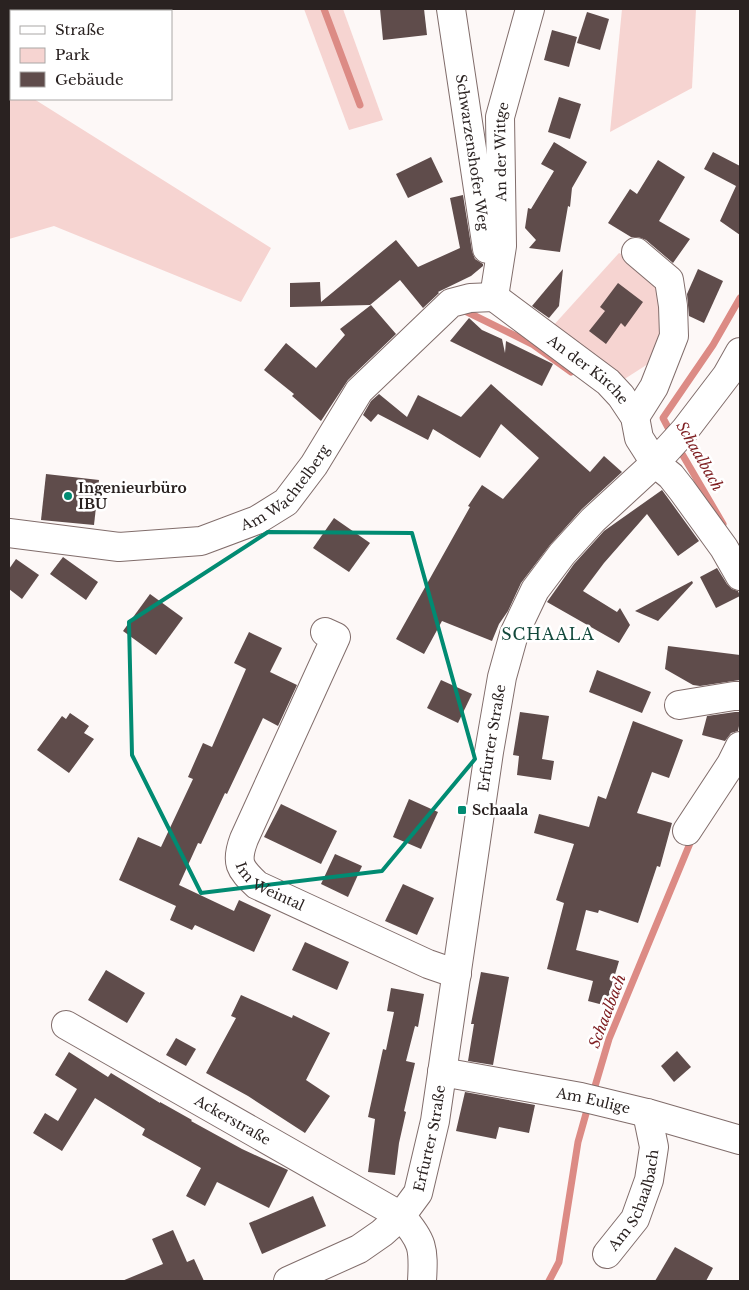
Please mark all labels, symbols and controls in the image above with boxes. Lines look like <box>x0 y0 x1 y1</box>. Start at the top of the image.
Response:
legend <box>10 10 172 100</box>
text: Straße <box>55 20 105 39</box>
text: Park <box>55 45 91 64</box>
text: Gebäude <box>55 70 124 89</box>
street label: Schwarzenshofer Weg <box>452 73 493 232</box>
street label: An der Wittge <box>491 100 513 203</box>
street label: An der Kirche <box>543 331 633 407</box>
water label: Schaalbach <box>672 418 728 495</box>
street label: Am Wachtelberg <box>237 441 334 535</box>
place label: Ingenieurbüro IBU <box>78 479 187 513</box>
marker: Ingenieurbüro IBU <box>62 490 74 502</box>
district label: SCHAALA <box>501 624 595 644</box>
street label: Erfurter Straße <box>474 683 510 793</box>
place label: Schaala <box>472 801 528 819</box>
marker: Schaala <box>456 804 468 816</box>
street label: Im Weintal <box>231 859 308 915</box>
water label: Schaalbach <box>584 971 630 1051</box>
street label: Erfurter Straße <box>410 1084 449 1193</box>
street label: Am Eulige <box>554 1084 632 1118</box>
street label: Ackerstraße <box>191 1091 274 1149</box>
street label: Am Schaalbach <box>604 1148 663 1255</box>

